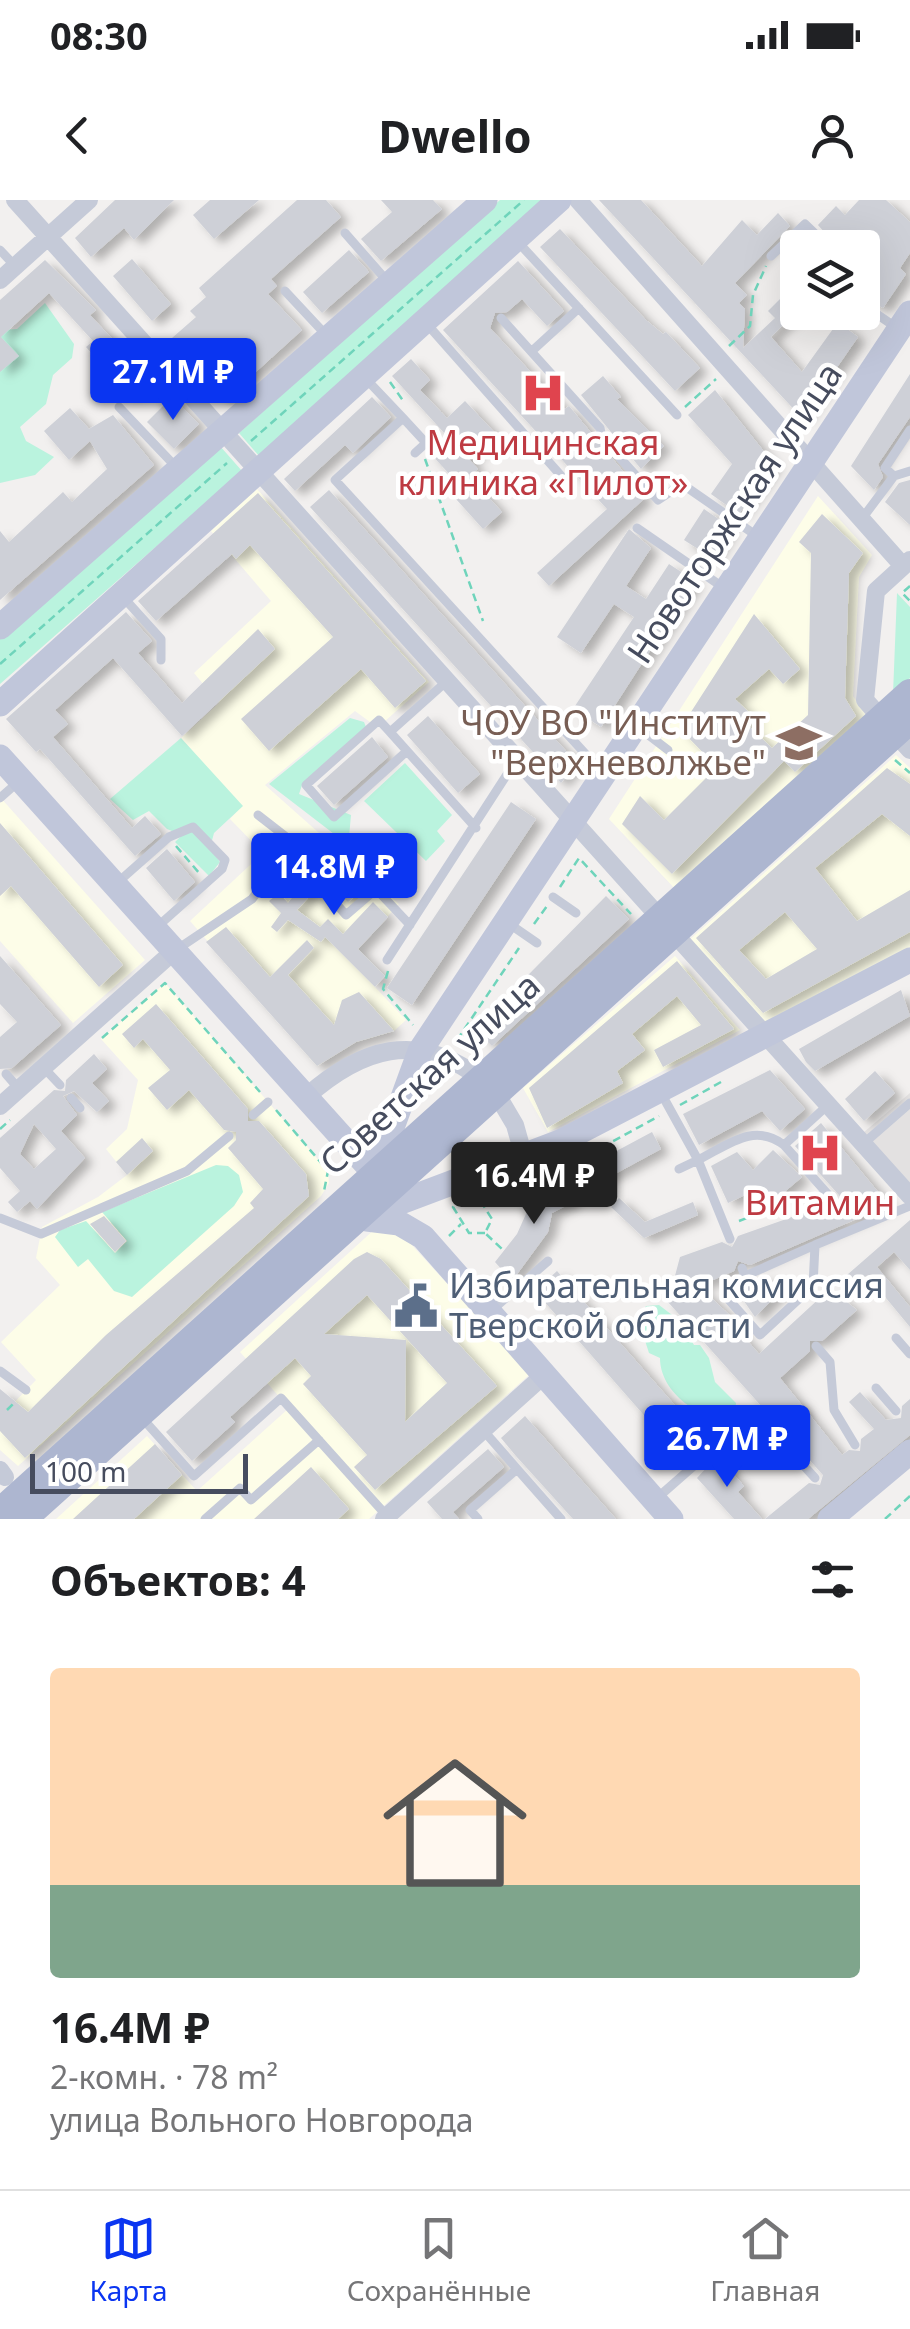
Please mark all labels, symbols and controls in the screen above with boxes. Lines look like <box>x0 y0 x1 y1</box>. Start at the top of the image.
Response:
text: 08:30 <box>50 9 148 61</box>
text: Dwello <box>378 105 532 166</box>
icon: back <box>50 108 105 163</box>
icon: person <box>805 108 860 163</box>
map controls <box>780 230 880 330</box>
button: layers <box>780 230 880 330</box>
pin: 27.1M ₽ <box>81 338 265 423</box>
text: 27.1M ₽ <box>112 349 234 392</box>
street label: Новоторжская улица <box>616 353 852 672</box>
hospital icon: Медицинская клиника «Пилот» <box>519 369 567 417</box>
place label: Медицинская клиника «Пилот» <box>398 418 688 505</box>
place label: ЧОУ ВО "Институт "Верхневолжье" <box>460 698 766 785</box>
school or university icon: ЧОУ ВО "Институт "Верхневолжье" <box>775 719 823 767</box>
pin: 14.8M ₽ <box>242 833 426 918</box>
text: 14.8M ₽ <box>273 844 395 887</box>
street label: Советская улица <box>309 961 549 1184</box>
hospital icon: Витамин <box>796 1129 844 1177</box>
pin: 16.4M ₽ <box>442 1142 626 1227</box>
text: 16.4M ₽ <box>473 1153 595 1196</box>
place label: Витамин <box>745 1178 895 1225</box>
place label: Избирательная комиcсия Тверской области <box>449 1261 884 1348</box>
public building icon: Избирательная комиcсия Тверской области <box>392 1282 440 1330</box>
pin: 26.7M ₽ <box>635 1405 819 1490</box>
text: 26.7M ₽ <box>666 1416 788 1459</box>
scale bar <box>30 1449 248 1494</box>
text: 100 m <box>45 1452 127 1490</box>
text: Объектов: 4 <box>50 1551 306 1608</box>
icon: filters <box>805 1552 860 1607</box>
icon: home <box>365 1733 545 1913</box>
text: 16.4M ₽ <box>50 1998 210 2055</box>
text: 2-комн. · 78 m² <box>50 2055 278 2098</box>
text: улица Вольного Новгорода <box>50 2098 474 2141</box>
tab: Карта <box>90 2211 168 2309</box>
tab: Сохранённые <box>347 2211 531 2309</box>
tab: Главная <box>710 2211 820 2309</box>

